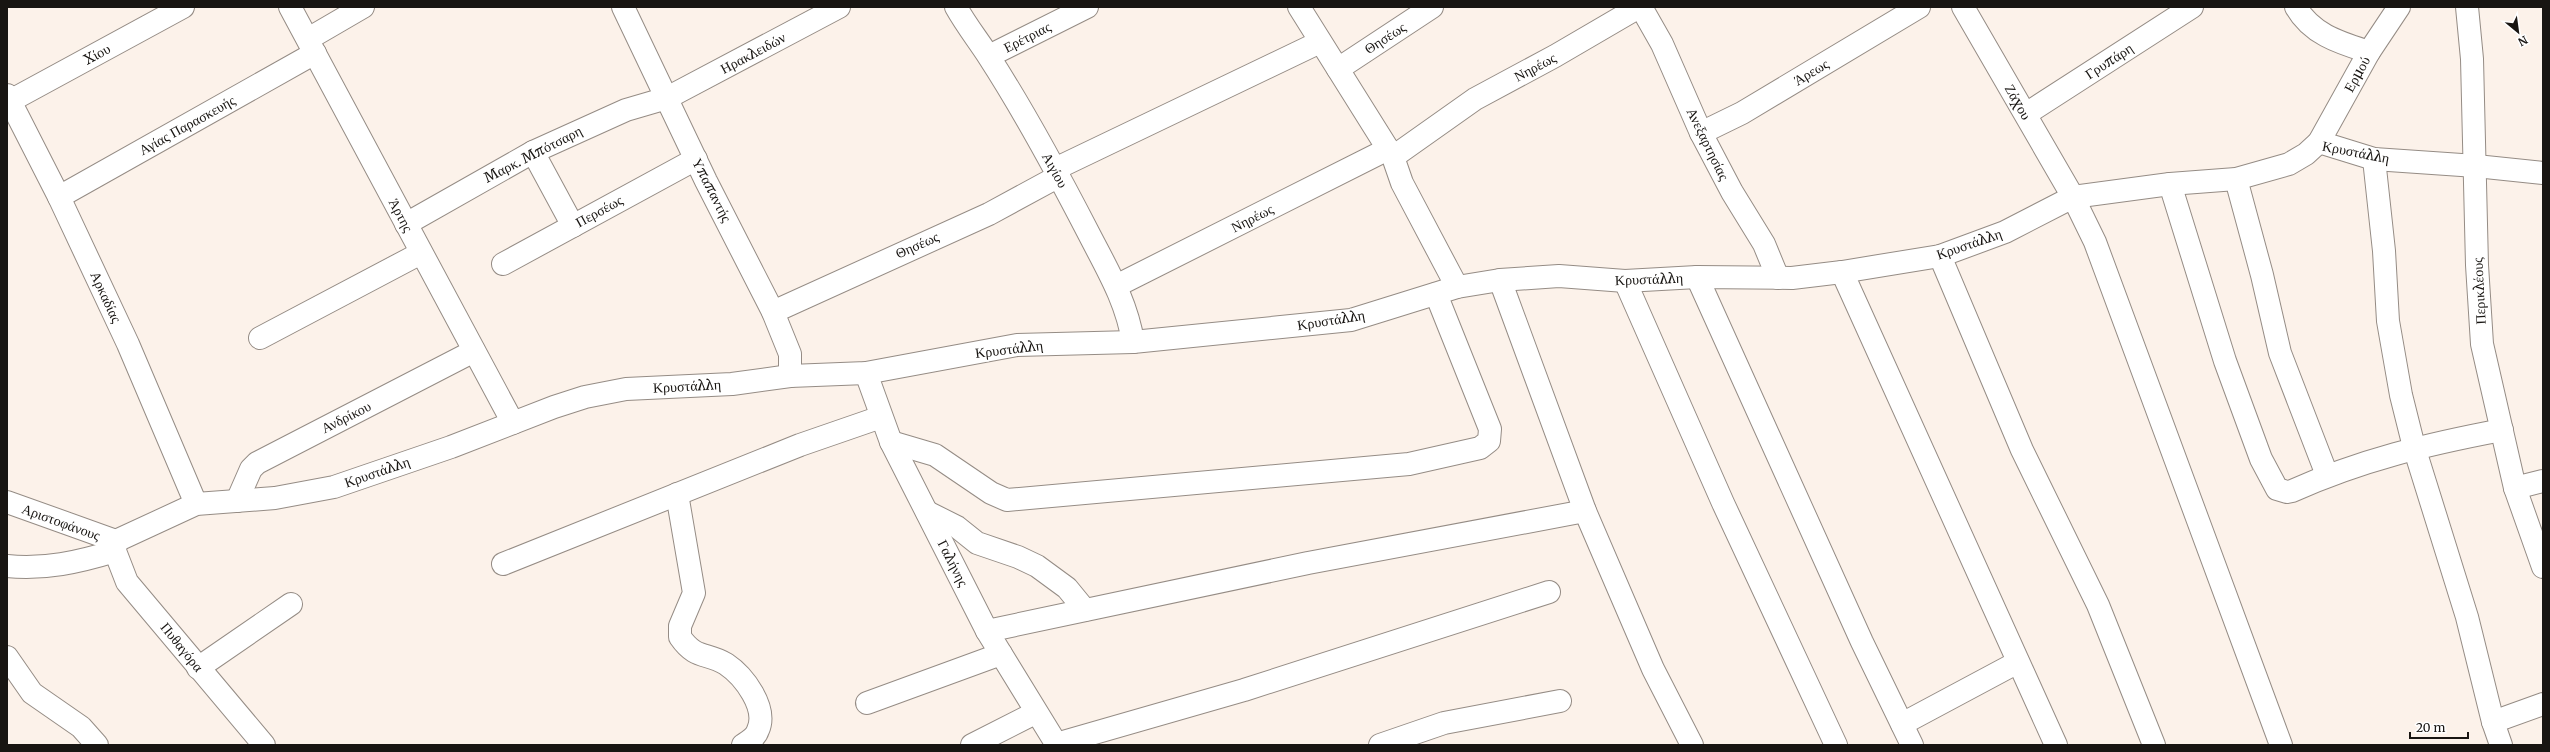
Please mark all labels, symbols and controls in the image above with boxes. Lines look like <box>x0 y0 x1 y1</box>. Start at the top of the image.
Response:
north arrow <box>2498 12 2538 52</box>
street label: Ερέτριας <box>1000 17 1054 57</box>
street label: Θησέως <box>1361 18 1409 58</box>
street label: Ηρακλειδών <box>717 28 789 78</box>
text: N <box>2515 33 2530 49</box>
street label: Χίου <box>81 39 114 69</box>
street label: Γρυπάρη <box>2082 39 2136 83</box>
street label: Νηρέως <box>1511 48 1560 86</box>
street label: Ερμού <box>2340 53 2374 95</box>
street label: Άρεως <box>1790 54 1832 89</box>
street label: Ζάχου <box>2001 81 2035 123</box>
street label: Αγίας Παρασκευής <box>136 91 239 159</box>
street label: Ανεξαρτησίας <box>1683 105 1733 184</box>
street label: Μαρκ. Μπότσαρη <box>481 122 585 186</box>
street label: Κρυστάλλη <box>2321 137 2391 167</box>
street label: Αιγίου <box>1038 149 1072 191</box>
street label: Υπαπαντής <box>688 155 736 225</box>
street label: Περσέως <box>572 191 626 231</box>
street label: Άρτης <box>385 195 418 235</box>
street label: Νηρέως <box>1228 200 1277 236</box>
street label: Κρυστάλλη <box>1934 224 2004 264</box>
street label: Θησέως <box>892 227 942 263</box>
street label: Περικλέους <box>2468 256 2490 325</box>
street label: Αρκαδίας <box>86 268 126 326</box>
street label: Κρυστάλλη <box>1615 269 1683 289</box>
street label: Κρυστάλλη <box>1296 306 1366 334</box>
street label: Κρυστάλλη <box>974 336 1044 362</box>
street label: Κρυστάλλη <box>652 375 722 397</box>
street label: Ανδρίκου <box>318 397 374 437</box>
street label: Κρυστάλλη <box>342 452 412 492</box>
street label: Αριστοφάνους <box>19 499 103 545</box>
street label: Γαλήνης <box>934 537 973 590</box>
street label: Πυθαγόρα <box>157 619 208 676</box>
scale bar <box>2410 714 2468 740</box>
text: 20 m <box>2416 720 2445 735</box>

